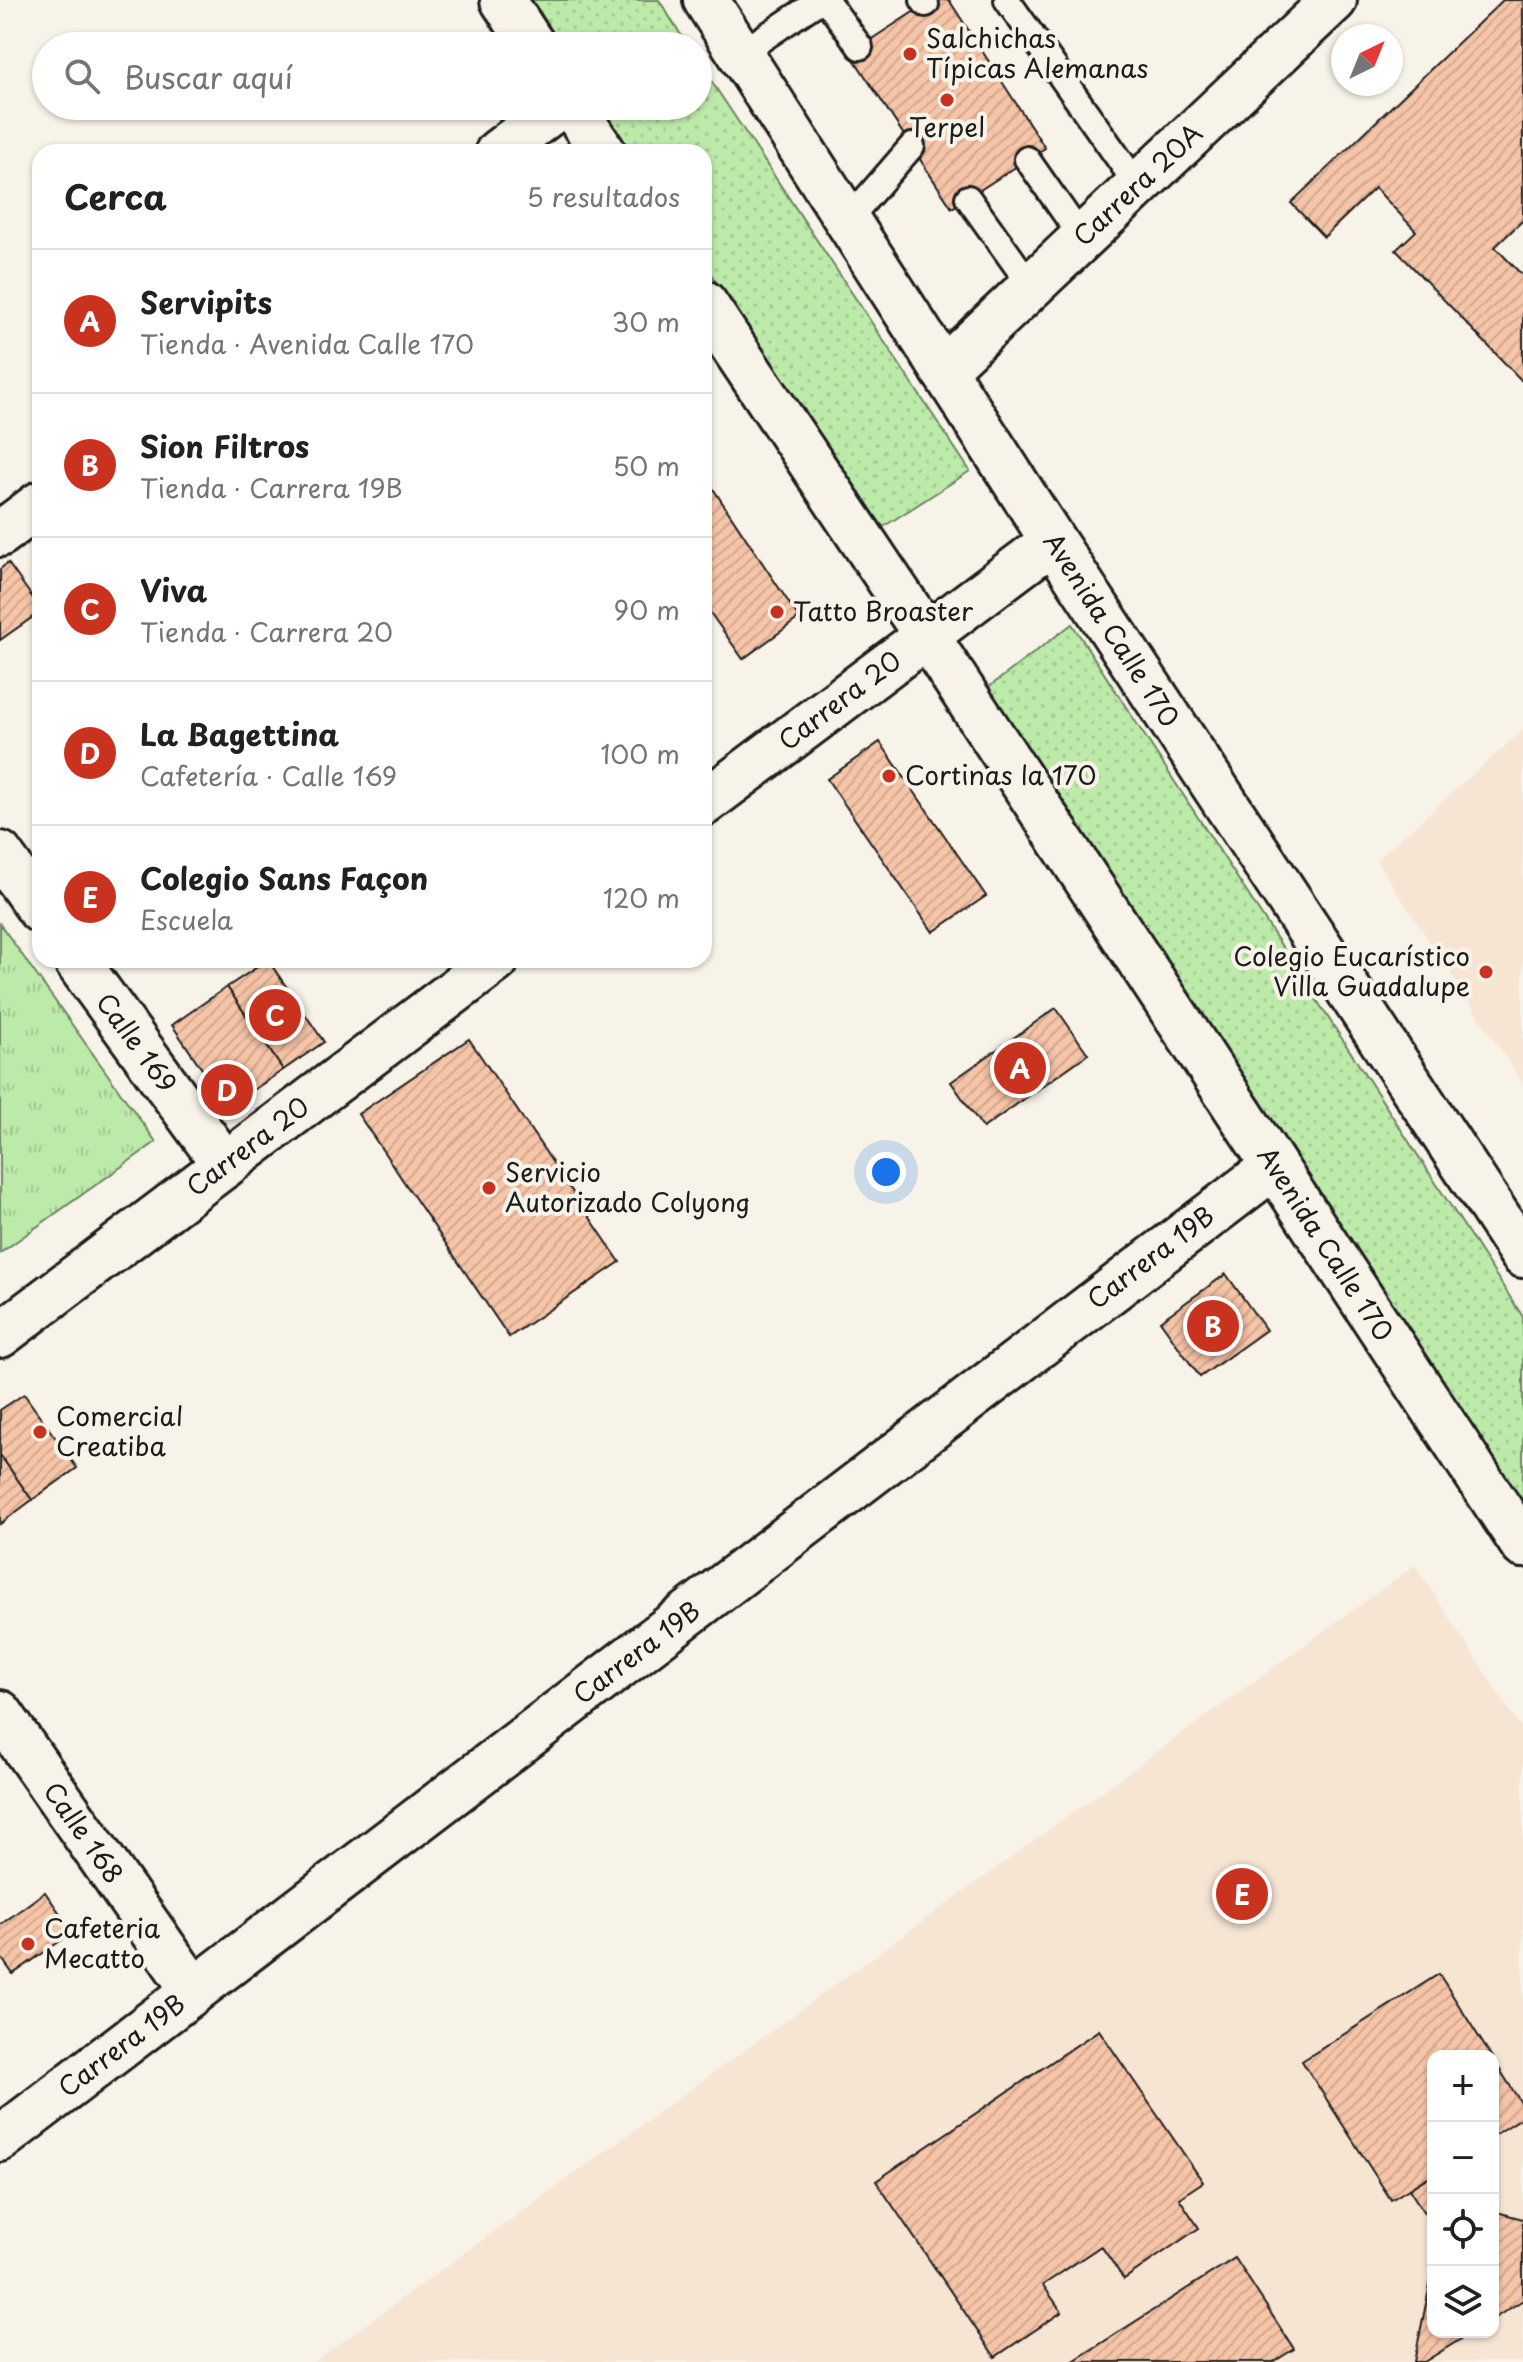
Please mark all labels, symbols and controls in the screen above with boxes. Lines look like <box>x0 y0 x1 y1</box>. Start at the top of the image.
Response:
place label: Salchichas Típicas Alemanas <box>926 18 1148 87</box>
north arrow <box>1331 24 1403 96</box>
search box <box>32 32 712 120</box>
marker: Salchichas Típicas Alemanas <box>901 45 919 63</box>
icon: search <box>60 54 104 98</box>
text: Buscar aquí <box>124 54 293 99</box>
marker: Terpel <box>938 91 956 109</box>
place label: Terpel <box>909 107 985 146</box>
street label: Carrera 20A <box>1064 114 1210 254</box>
text: Cerca <box>64 170 167 222</box>
text: 5 resultados <box>527 177 680 216</box>
text: Servipits <box>140 279 272 324</box>
text: A <box>80 302 100 341</box>
text: 30 m <box>612 302 680 341</box>
text: Tienda · Avenida Calle 170 <box>140 324 474 363</box>
text: Sion Filtros <box>140 423 309 468</box>
text: B <box>81 446 99 485</box>
text: 50 m <box>613 446 680 485</box>
text: Tienda · Carrera 19B <box>140 468 403 507</box>
street label: Avenida Calle 170 <box>1035 524 1190 734</box>
text: Viva <box>140 567 207 612</box>
text: C <box>80 590 100 629</box>
text: 90 m <box>613 590 680 629</box>
place label: Tatto Broaster <box>793 591 974 630</box>
marker: Tatto Broaster <box>768 603 786 621</box>
text: Tienda · Carrera 20 <box>140 612 393 651</box>
street label: Carrera 20 <box>769 641 909 759</box>
text: La Bagettina <box>140 711 339 756</box>
text: D <box>80 734 100 773</box>
text: 100 m <box>600 734 680 773</box>
place label: Cortinas la 170 <box>905 755 1097 794</box>
text: Cafetería · Calle 169 <box>140 756 397 795</box>
marker: Cortinas la 170 <box>880 767 898 785</box>
text: Colegio Sans Façon <box>140 855 428 900</box>
text: E <box>82 878 98 917</box>
text: 120 m <box>603 878 680 917</box>
text: Escuela <box>140 900 233 939</box>
place label: Colegio Eucarístico Villa Guadalupe <box>1233 936 1470 1005</box>
marker: Colegio Eucarístico Villa Guadalupe <box>1477 963 1495 981</box>
street label: Calle 169 <box>88 984 187 1100</box>
pin: C <box>249 985 301 1045</box>
pin: A <box>994 1038 1046 1098</box>
pin: D <box>201 1060 253 1120</box>
street label: Carrera 20 <box>177 1087 317 1205</box>
street label: Avenida Calle 170 <box>1249 1138 1404 1348</box>
place label: Servicio Autorizado Colyong <box>505 1152 750 1221</box>
your location <box>866 1152 906 1192</box>
marker: Servicio Autorizado Colyong <box>480 1179 498 1197</box>
street label: Carrera 19B <box>1078 1196 1222 1318</box>
pin: B <box>1187 1296 1239 1356</box>
place label: Comercial Creatiba <box>56 1396 183 1465</box>
marker: Comercial Creatiba <box>31 1423 49 1441</box>
street label: Carrera 19B <box>564 1591 708 1713</box>
street label: Calle 168 <box>35 1773 134 1891</box>
pin: E <box>1216 1864 1268 1924</box>
place label: Cafeteria Mecatto <box>44 1908 161 1977</box>
marker: Cafeteria Mecatto <box>19 1935 37 1953</box>
street label: Carrera 19B <box>49 1984 193 2106</box>
map controls <box>1427 2050 1499 2338</box>
button: + <box>1427 2050 1499 2122</box>
button: − <box>1427 2122 1499 2194</box>
button: locate <box>1427 2194 1499 2266</box>
button: layers <box>1427 2266 1499 2338</box>

